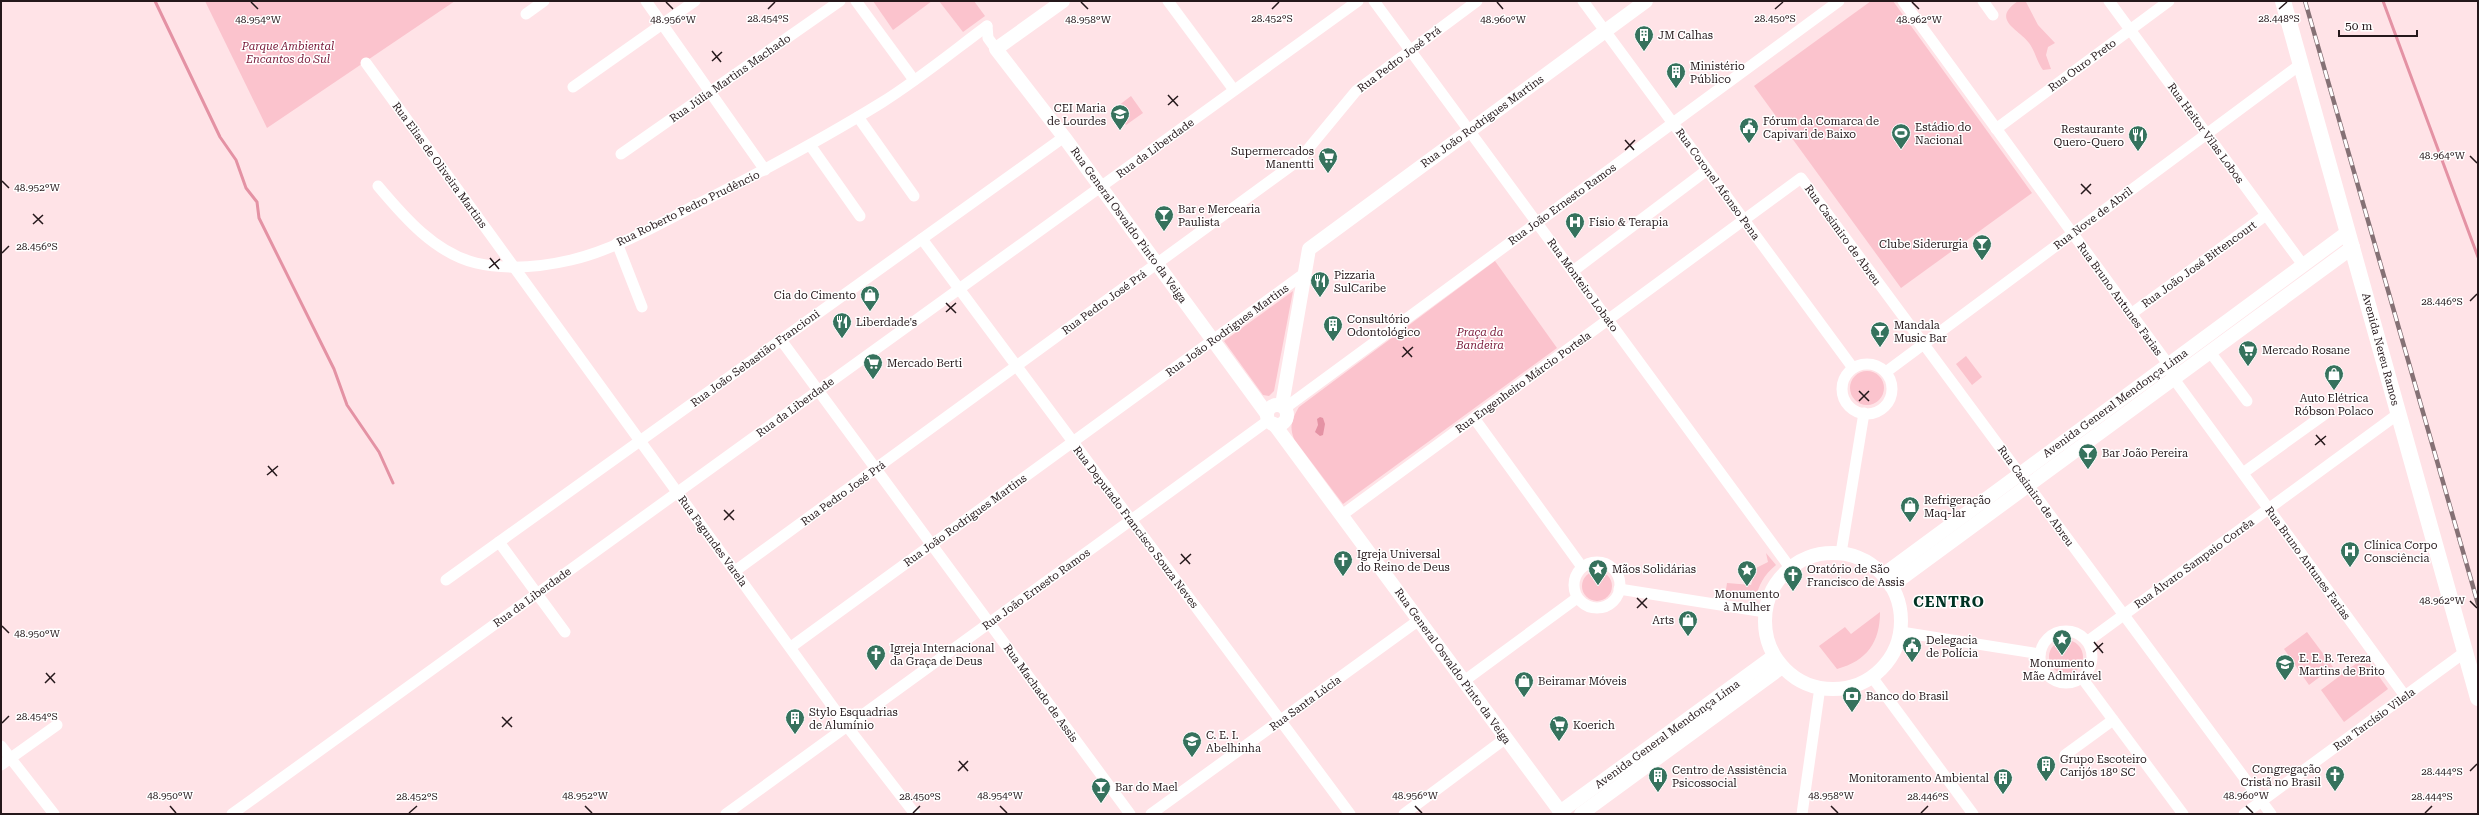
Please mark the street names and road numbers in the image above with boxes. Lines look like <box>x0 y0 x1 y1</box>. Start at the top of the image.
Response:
street label: Rua Pedro José Prá <box>1355 24 1444 95</box>
street label: Rua Júlia Martins Machado <box>667 32 793 125</box>
street label: Rua Ouro Preto <box>2046 36 2119 94</box>
street label: Rua João Rodrigues Martins <box>1418 72 1546 170</box>
street label: Rua Heitor Vilas Lobos <box>2165 81 2246 186</box>
street label: Rua Elias de Oliveira Martins <box>390 100 490 231</box>
street label: Rua da Liberdade <box>1114 116 1197 181</box>
street label: Rua Coronel Afonso Pena <box>1673 126 1762 243</box>
street label: Rua General Osvaldo Pinto da Veiga <box>1068 145 1189 306</box>
street label: Rua João Ernesto Ramos <box>1506 161 1619 248</box>
street label: Rua Roberto Pedro Prudêncio <box>615 168 762 249</box>
street label: Rua Casimiro de Abreu <box>1802 182 1884 288</box>
street label: Rua Nove de Abril <box>2051 184 2136 252</box>
street label: Rua João José Bittencourt <box>2139 218 2259 310</box>
street label: Rua Monteiro Lobato <box>1544 236 1621 335</box>
street label: Rua Bruno Antunes Farias <box>2074 240 2165 358</box>
street label: Rua Pedro José Prá <box>1060 267 1149 337</box>
street label: Rua João Rodrigues Martins <box>1163 281 1291 379</box>
street label: Avenida Nereu Ramos <box>2359 291 2402 407</box>
street label: Rua João Sebastião Francioni <box>688 307 823 410</box>
street label: Rua Engenheiro Márcio Portela <box>1453 329 1594 436</box>
street label: Avenida General Mendonça Lima <box>2040 346 2190 460</box>
street label: Rua da Liberdade <box>754 375 837 440</box>
street label: Rua Casimiro de Abreu <box>1995 443 2077 549</box>
street label: Rua Deputado Francisco Souza Neves <box>1070 444 1201 611</box>
street label: Rua Pedro José Prá <box>799 458 888 528</box>
street label: Rua João Rodrigues Martins <box>901 471 1029 569</box>
street label: Rua Fagundes Varela <box>675 493 750 589</box>
street label: Rua Bruno Antunes Farias <box>2262 504 2353 622</box>
street label: Rua Álvaro Sampaio Corrêa <box>2131 515 2257 611</box>
street label: Rua João Ernesto Ramos <box>980 546 1093 633</box>
street label: Rua da Liberdade <box>491 565 574 630</box>
street label: Rua General Osvaldo Pinto da Veiga <box>1392 586 1513 747</box>
street label: Rua Machado de Assis <box>1001 642 1080 745</box>
street label: Rua Santa Lúcia <box>1267 673 1344 734</box>
street label: Avenida General Mendonça Lima <box>1592 677 1742 791</box>
street label: Rua Tarcísio Vilela <box>2331 685 2418 753</box>

